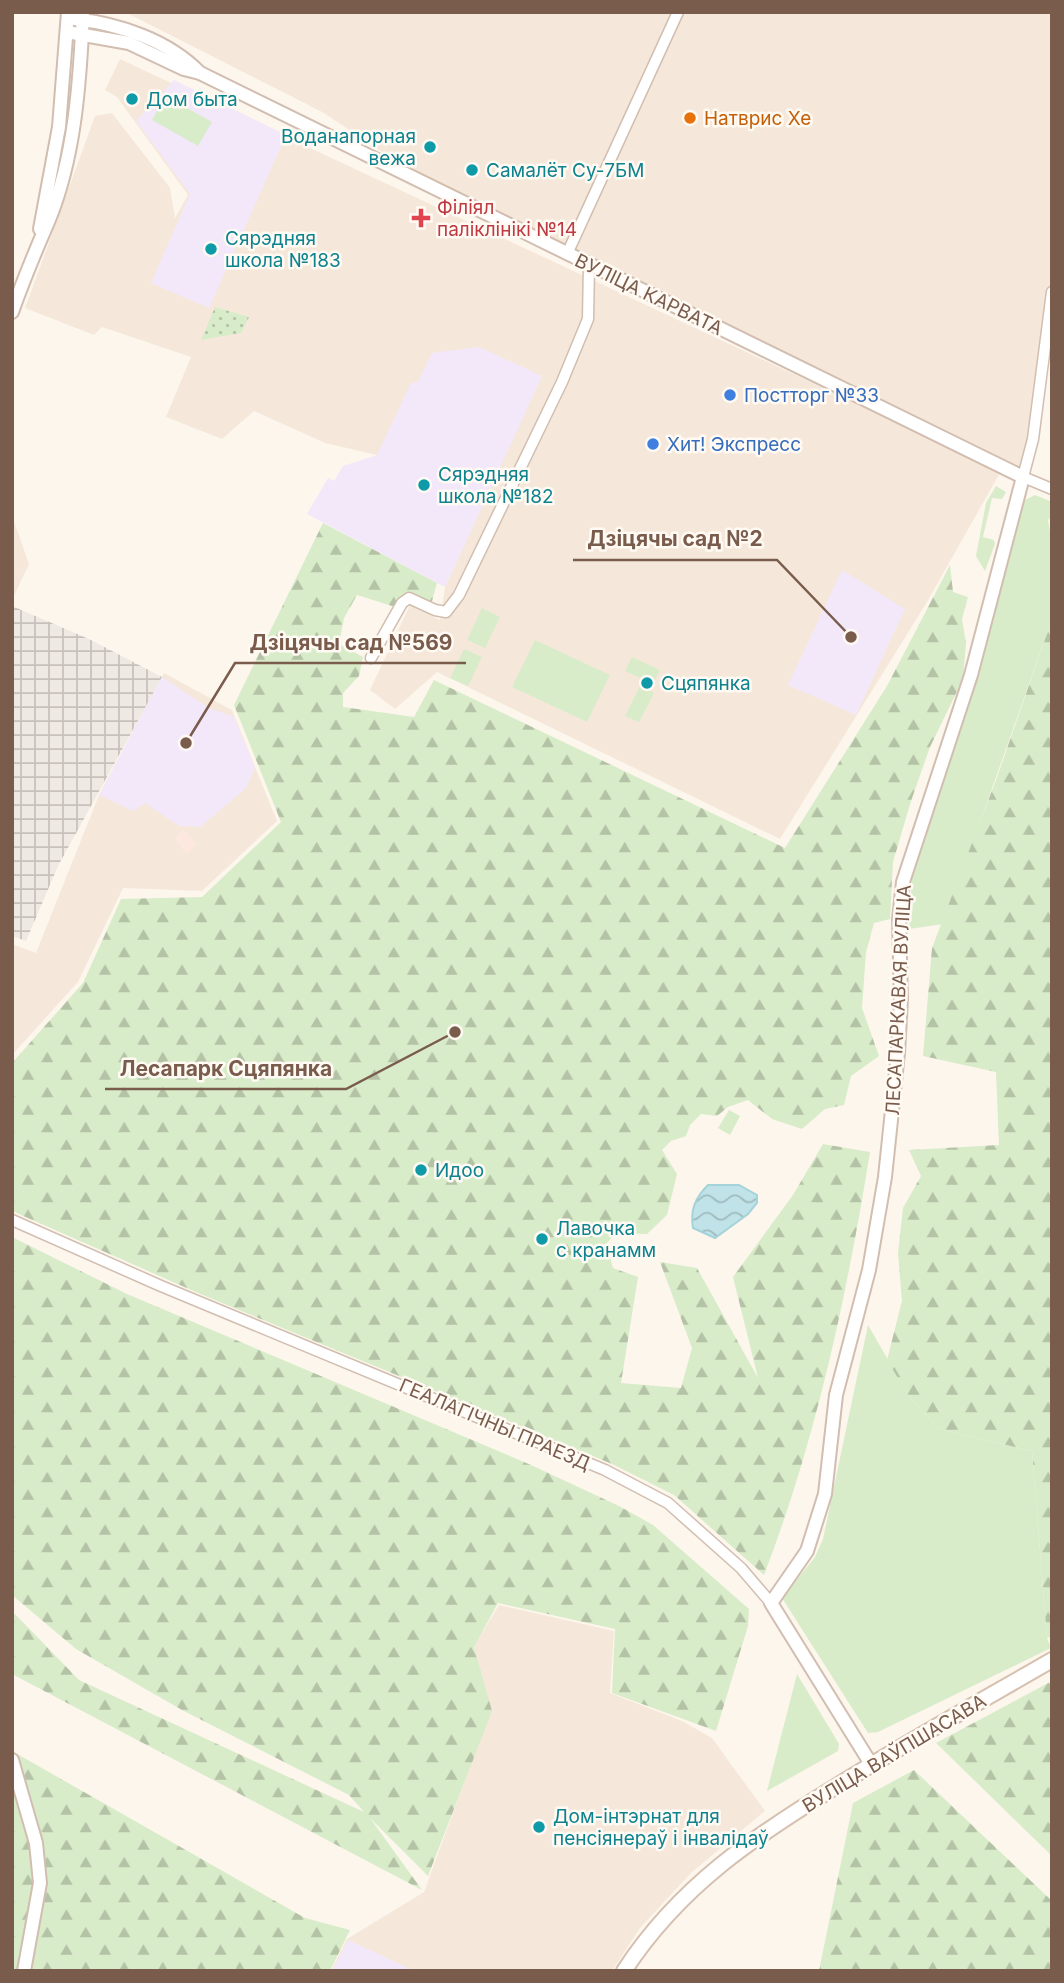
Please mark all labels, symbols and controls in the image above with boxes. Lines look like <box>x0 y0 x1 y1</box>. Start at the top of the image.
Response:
place label: Дом быта <box>146 88 238 111</box>
marker: Дом быта <box>124 91 140 107</box>
place label: Натврис Хе <box>704 107 811 130</box>
marker: Натврис Хе <box>682 110 698 126</box>
place label: Воданапорная вежа <box>281 125 416 170</box>
marker: Воданапорная вежа <box>422 139 438 155</box>
place label: Самалёт Су-7БМ <box>486 159 644 182</box>
marker: Самалёт Су-7БМ <box>464 162 480 178</box>
place label: Філіял паліклінікі №14 <box>437 196 577 241</box>
marker: Філіял паліклінікі №14 <box>411 208 431 228</box>
place label: Сярэдняя школа №183 <box>225 227 341 272</box>
marker: Сярэдняя школа №183 <box>203 241 219 257</box>
street label: ВУЛІЦА КАРВАТА <box>571 249 726 340</box>
place label: Постторг №33 <box>744 384 879 407</box>
marker: Постторг №33 <box>722 387 738 403</box>
place label: Хит! Экспресс <box>667 433 801 456</box>
marker: Хит! Экспресс <box>645 436 661 452</box>
place label: Сярэдняя школа №182 <box>438 463 554 508</box>
marker: Сярэдняя школа №182 <box>416 477 432 493</box>
callout: Дзіцячы сад №2 <box>573 518 777 560</box>
text: Дзіцячы сад №2 <box>587 526 763 551</box>
callout: Дзіцячы сад №569 <box>235 621 466 663</box>
text: Дзіцячы сад №569 <box>250 630 452 655</box>
place label: Сцяпянка <box>661 672 751 695</box>
marker: Сцяпянка <box>639 675 655 691</box>
street label: ЛЕСАПАРКАВАЯ ВУЛІЦА <box>881 884 916 1116</box>
callout: Лесапарк Сцяпянка <box>105 1047 346 1089</box>
text: Лесапарк Сцяпянка <box>120 1056 332 1081</box>
place label: Идоо <box>435 1159 484 1182</box>
marker: Идоо <box>413 1162 429 1178</box>
place label: Лавочка с кранамм <box>556 1217 656 1262</box>
marker: Лавочка с кранамм <box>534 1231 550 1247</box>
street label: ГЕАЛАГІЧНЫ ПРАЕЗД <box>396 1374 594 1475</box>
street label: ВУЛІЦА ВАЎПШАСАВА <box>798 1689 990 1817</box>
place label: Дом-інтэрнат для пенсіянераў і інвалідаў <box>553 1805 769 1850</box>
marker: Дом-інтэрнат для пенсіянераў і інвалідаў <box>531 1819 547 1835</box>

